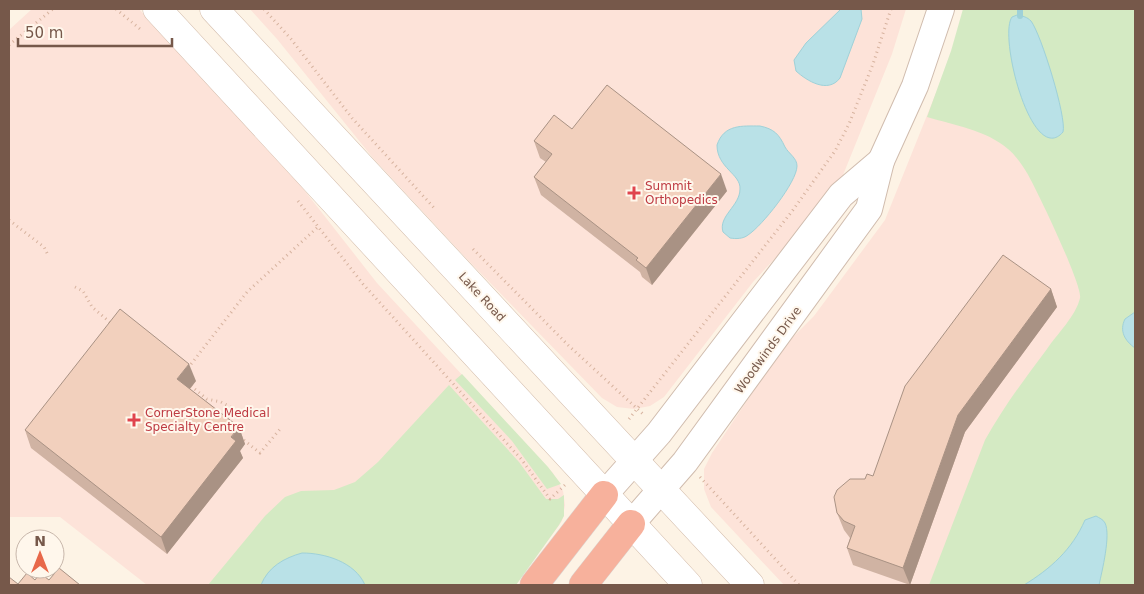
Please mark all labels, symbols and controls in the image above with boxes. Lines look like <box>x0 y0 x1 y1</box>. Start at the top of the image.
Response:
scale bar <box>18 15 171 47</box>
text: 50 m <box>25 24 63 42</box>
place label: Summit Orthopedics <box>645 179 718 207</box>
marker: Summit Orthopedics <box>627 186 641 200</box>
street label: Lake Road <box>456 270 508 324</box>
street label: Woodwinds Drive <box>732 304 804 396</box>
place label: CornerStone Medical Specialty Centre <box>145 406 270 434</box>
marker: CornerStone Medical Specialty Centre <box>127 413 141 427</box>
north arrow <box>15 529 65 579</box>
text: N <box>34 533 46 549</box>

